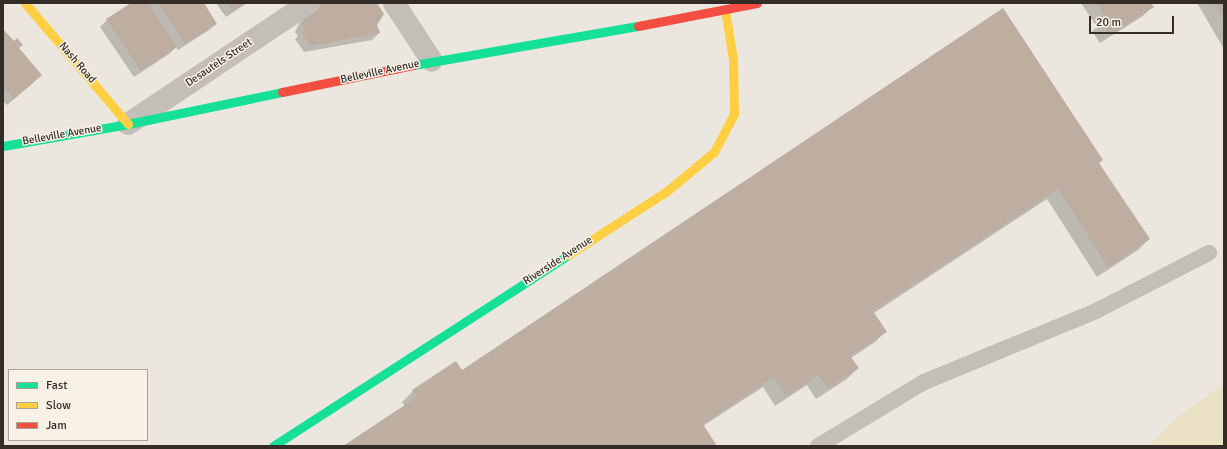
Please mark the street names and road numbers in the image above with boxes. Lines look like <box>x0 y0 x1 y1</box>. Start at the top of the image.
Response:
street label: Desautels Street <box>183 36 255 90</box>
street label: Nash Road <box>56 40 98 86</box>
street label: Belleville Avenue <box>339 57 421 87</box>
street label: Belleville Avenue <box>21 122 103 148</box>
street label: Riverside Avenue <box>521 234 595 288</box>

